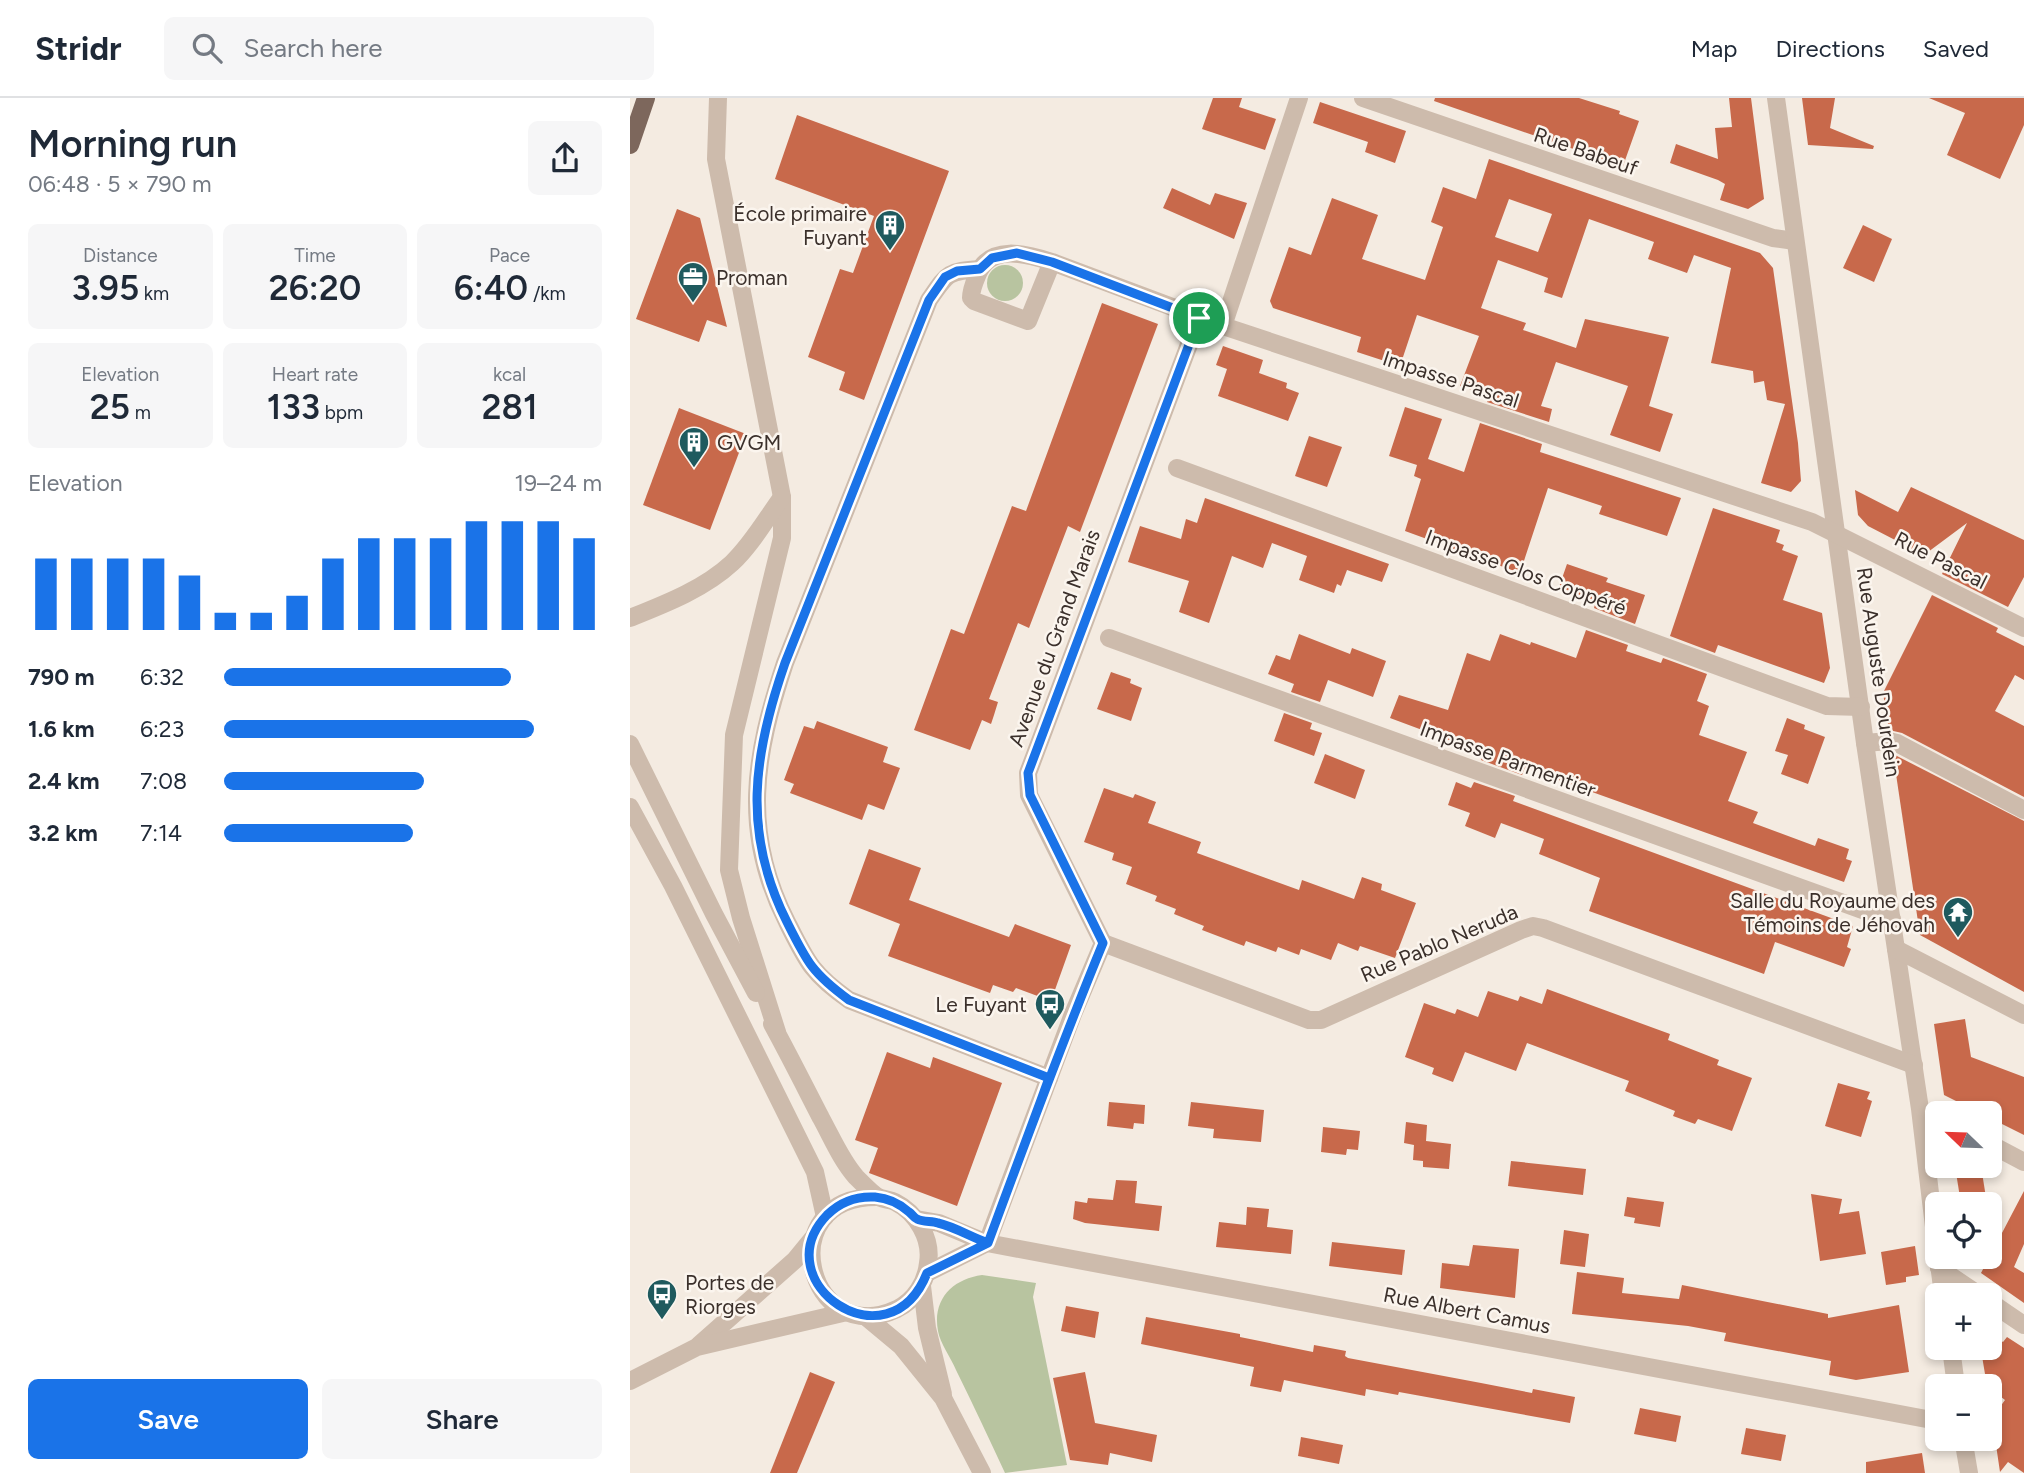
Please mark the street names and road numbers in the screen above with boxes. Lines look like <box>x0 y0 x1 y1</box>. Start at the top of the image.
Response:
street label: Rue Babeuf <box>1531 122 1642 181</box>
street label: Impasse Pascal <box>1380 345 1522 413</box>
street label: Impasse Clos Coppéré <box>1422 524 1630 620</box>
street label: Avenue du Grand Marais <box>1003 526 1105 750</box>
street label: Rue Pascal <box>1890 526 1992 594</box>
street label: Rue Auguste Dourdein <box>1852 565 1906 779</box>
street label: Impasse Parmentier <box>1417 716 1599 802</box>
street label: Rue Pablo Neruda <box>1357 899 1521 987</box>
street label: Rue Albert Camus <box>1381 1282 1553 1338</box>

